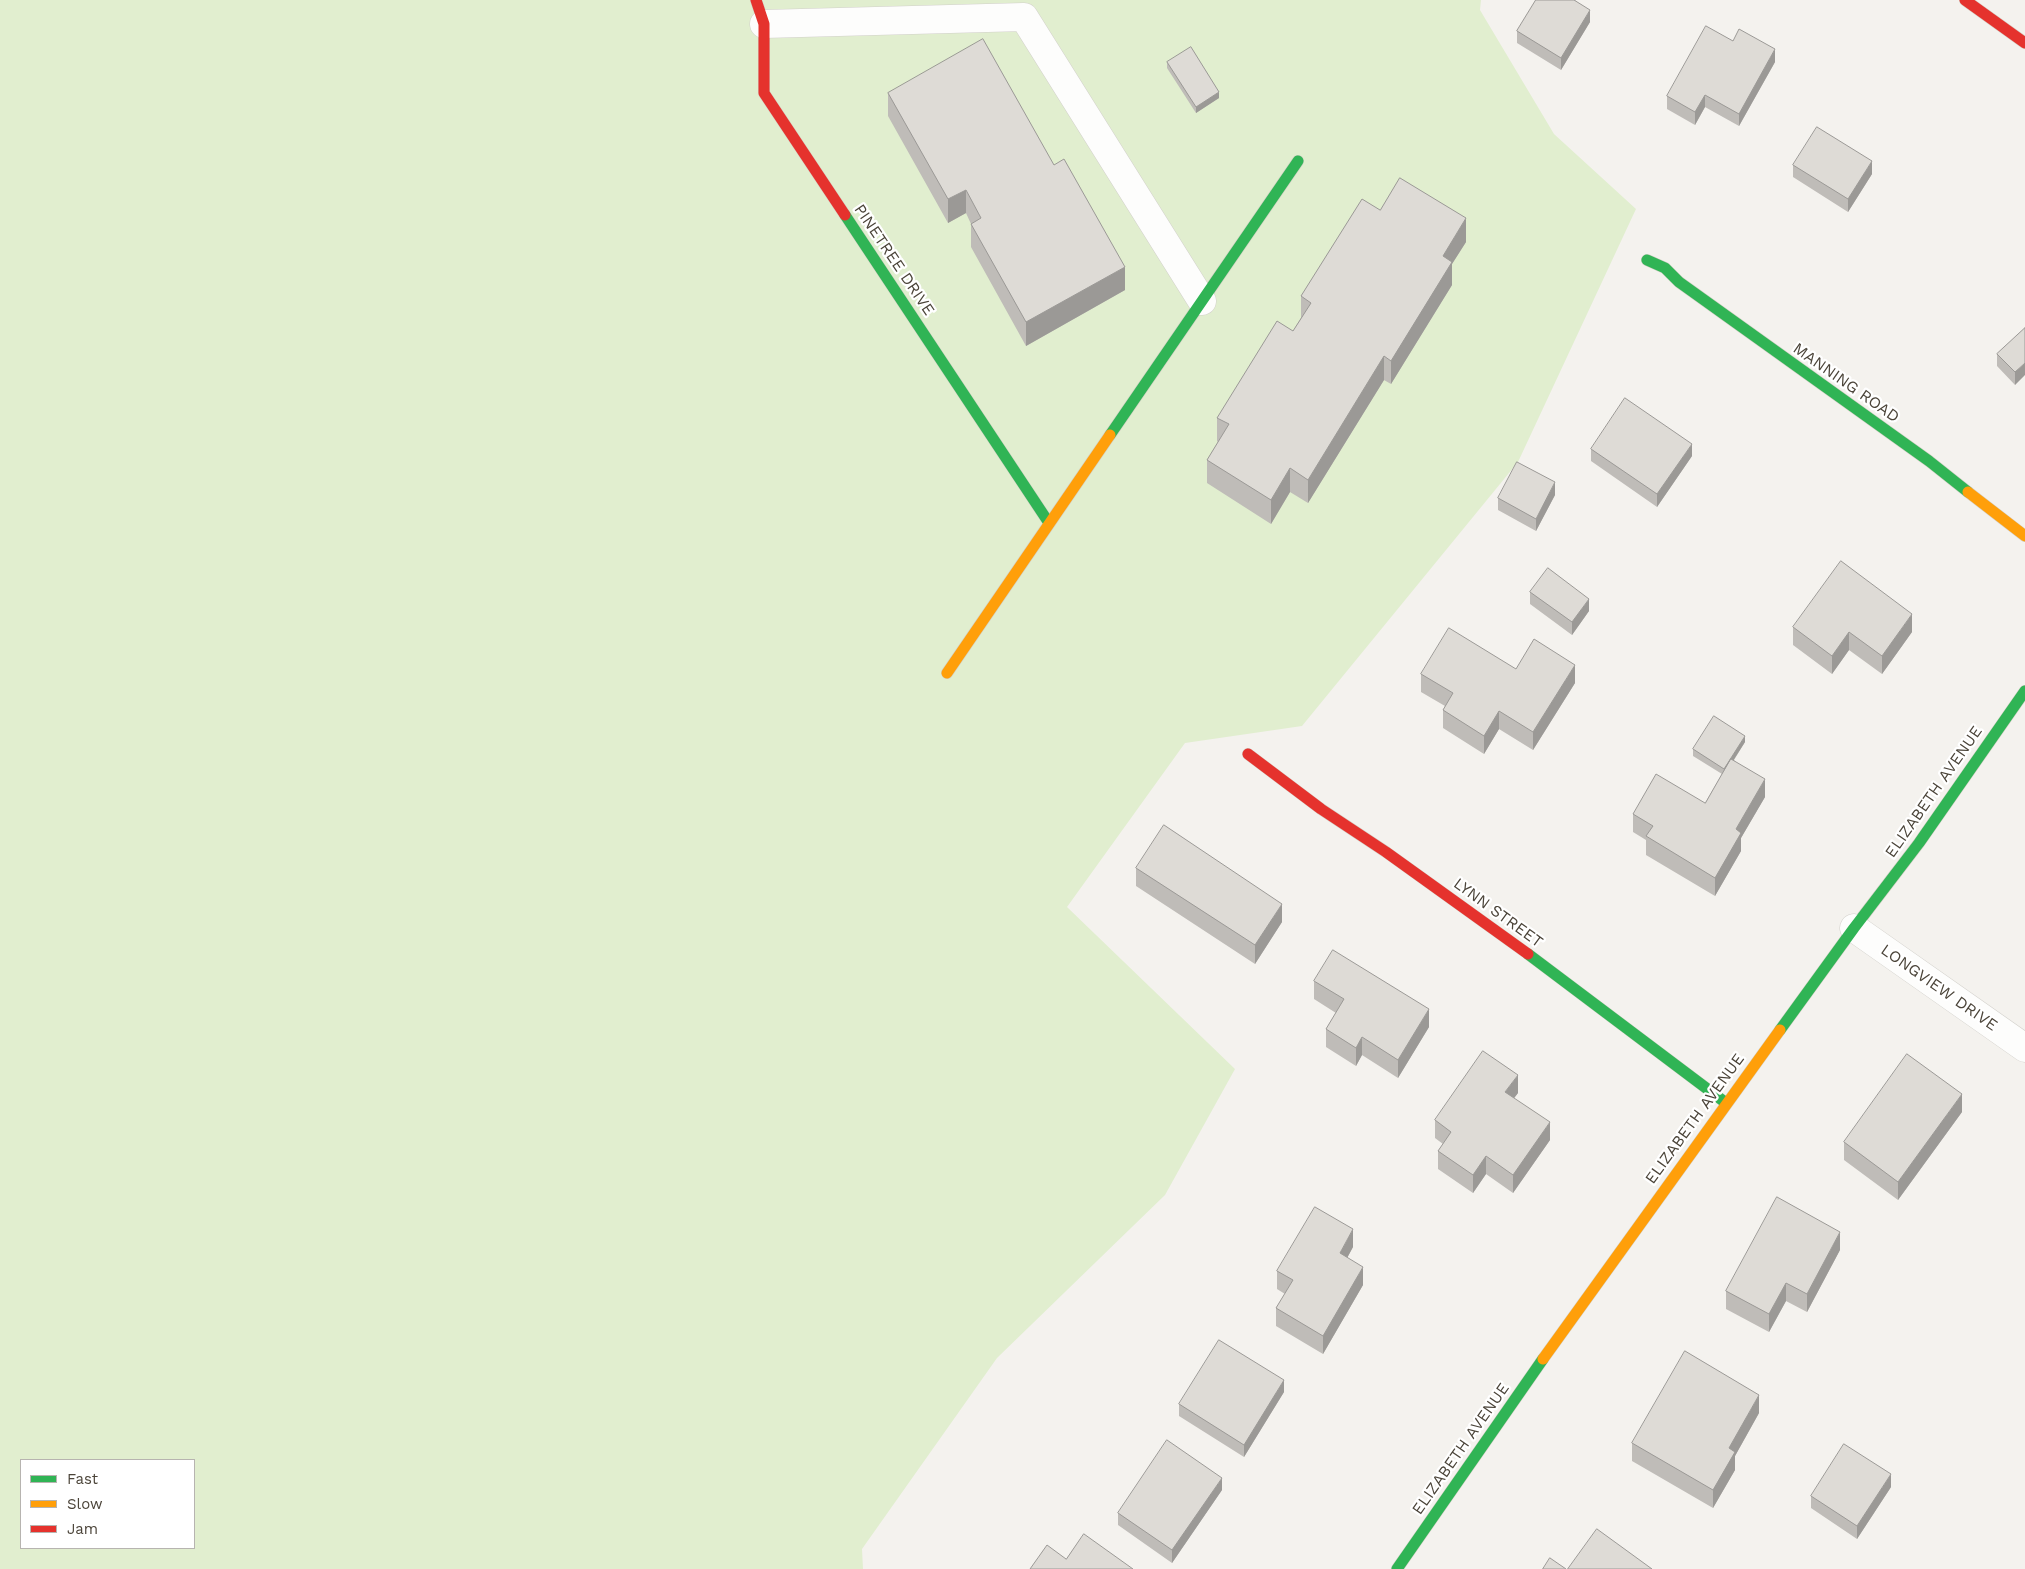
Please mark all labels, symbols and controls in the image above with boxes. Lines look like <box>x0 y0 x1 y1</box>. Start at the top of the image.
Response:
street label: PINETREE DRIVE <box>850 201 938 319</box>
street label: MANNING ROAD <box>1789 339 1903 427</box>
street label: ELIZABETH AVENUE <box>1881 723 1987 861</box>
street label: LYNN STREET <box>1450 874 1546 952</box>
street label: LONGVIEW DRIVE <box>1877 941 2001 1035</box>
street label: ELIZABETH AVENUE <box>1641 1050 1749 1188</box>
street label: ELIZABETH AVENUE <box>1408 1380 1514 1518</box>
legend <box>20 1459 195 1549</box>
text: Fast <box>67 1470 98 1488</box>
text: Slow <box>67 1495 103 1513</box>
text: Jam <box>67 1520 98 1538</box>

